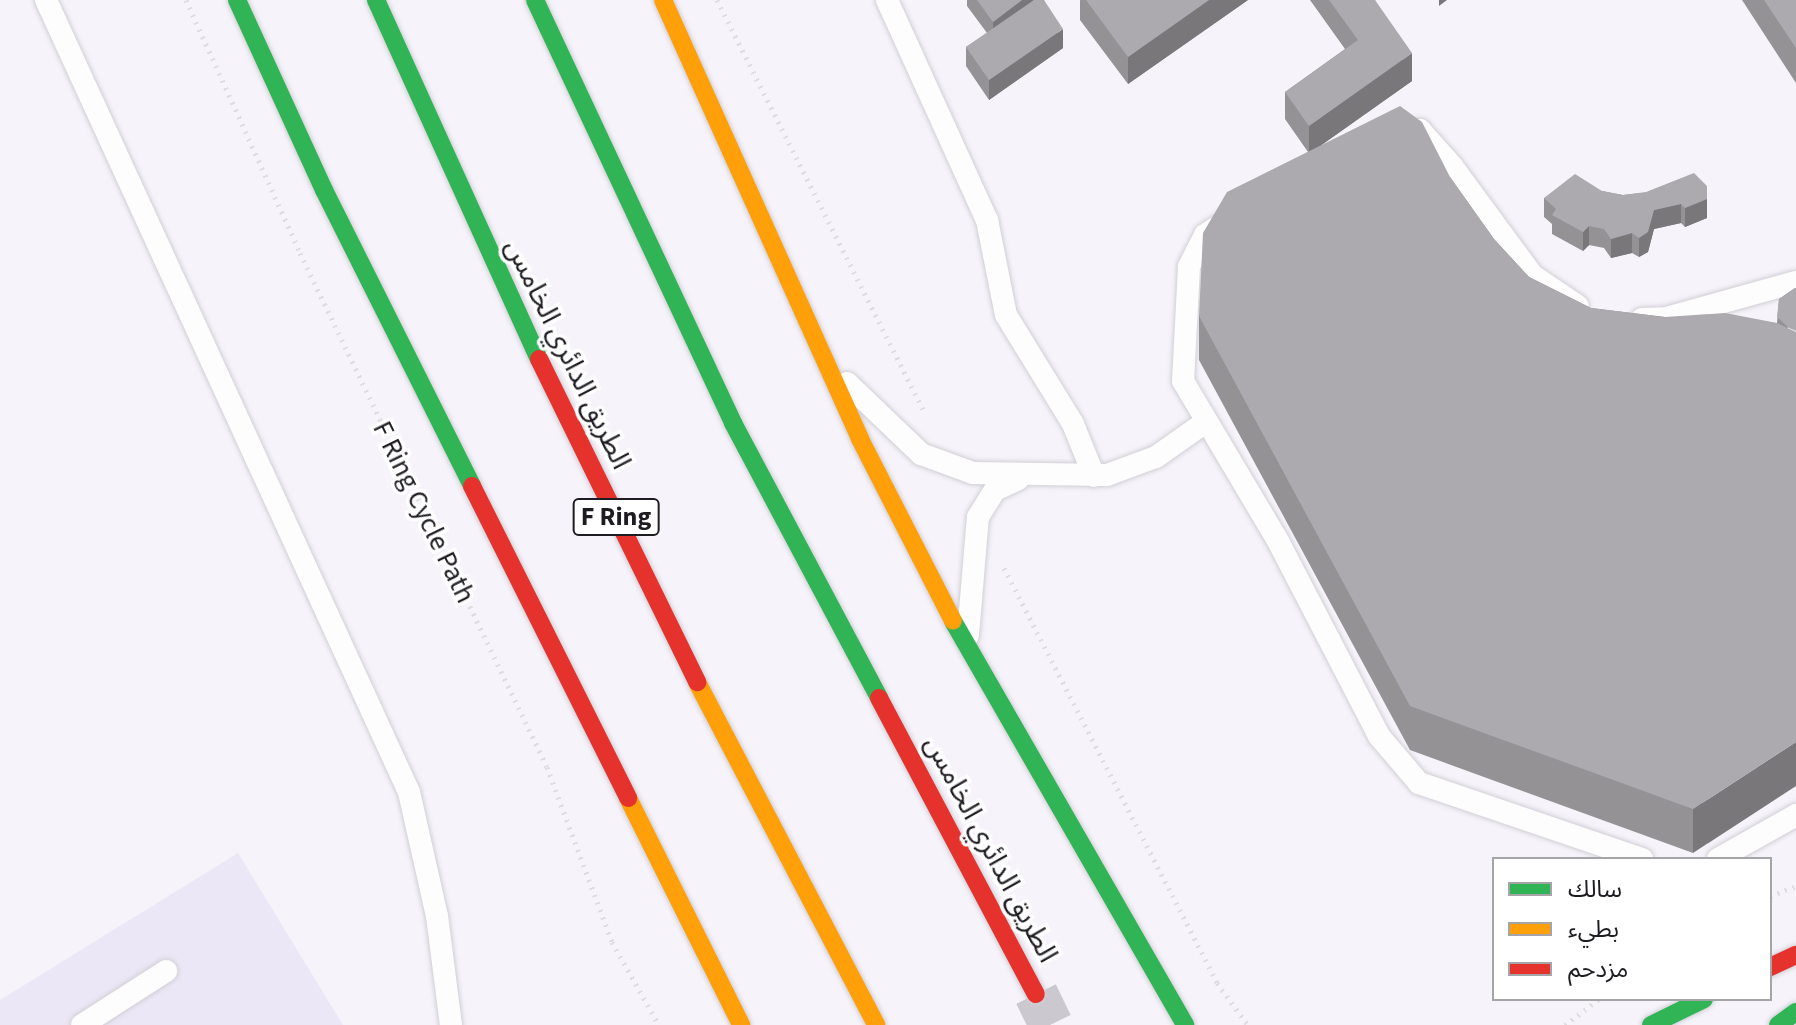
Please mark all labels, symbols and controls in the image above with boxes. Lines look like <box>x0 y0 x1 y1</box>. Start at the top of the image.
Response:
street label: الطريق الدائري الخامس <box>498 233 638 475</box>
street label: F Ring Cycle Path <box>365 416 483 608</box>
road number: F Ring <box>572 495 660 539</box>
street label: الطريق الدائري الخامس <box>917 730 1065 968</box>
legend <box>1492 857 1772 1001</box>
text: سالك <box>1568 872 1622 907</box>
text: بطيء <box>1568 912 1619 947</box>
text: مزدحم <box>1568 952 1628 987</box>

